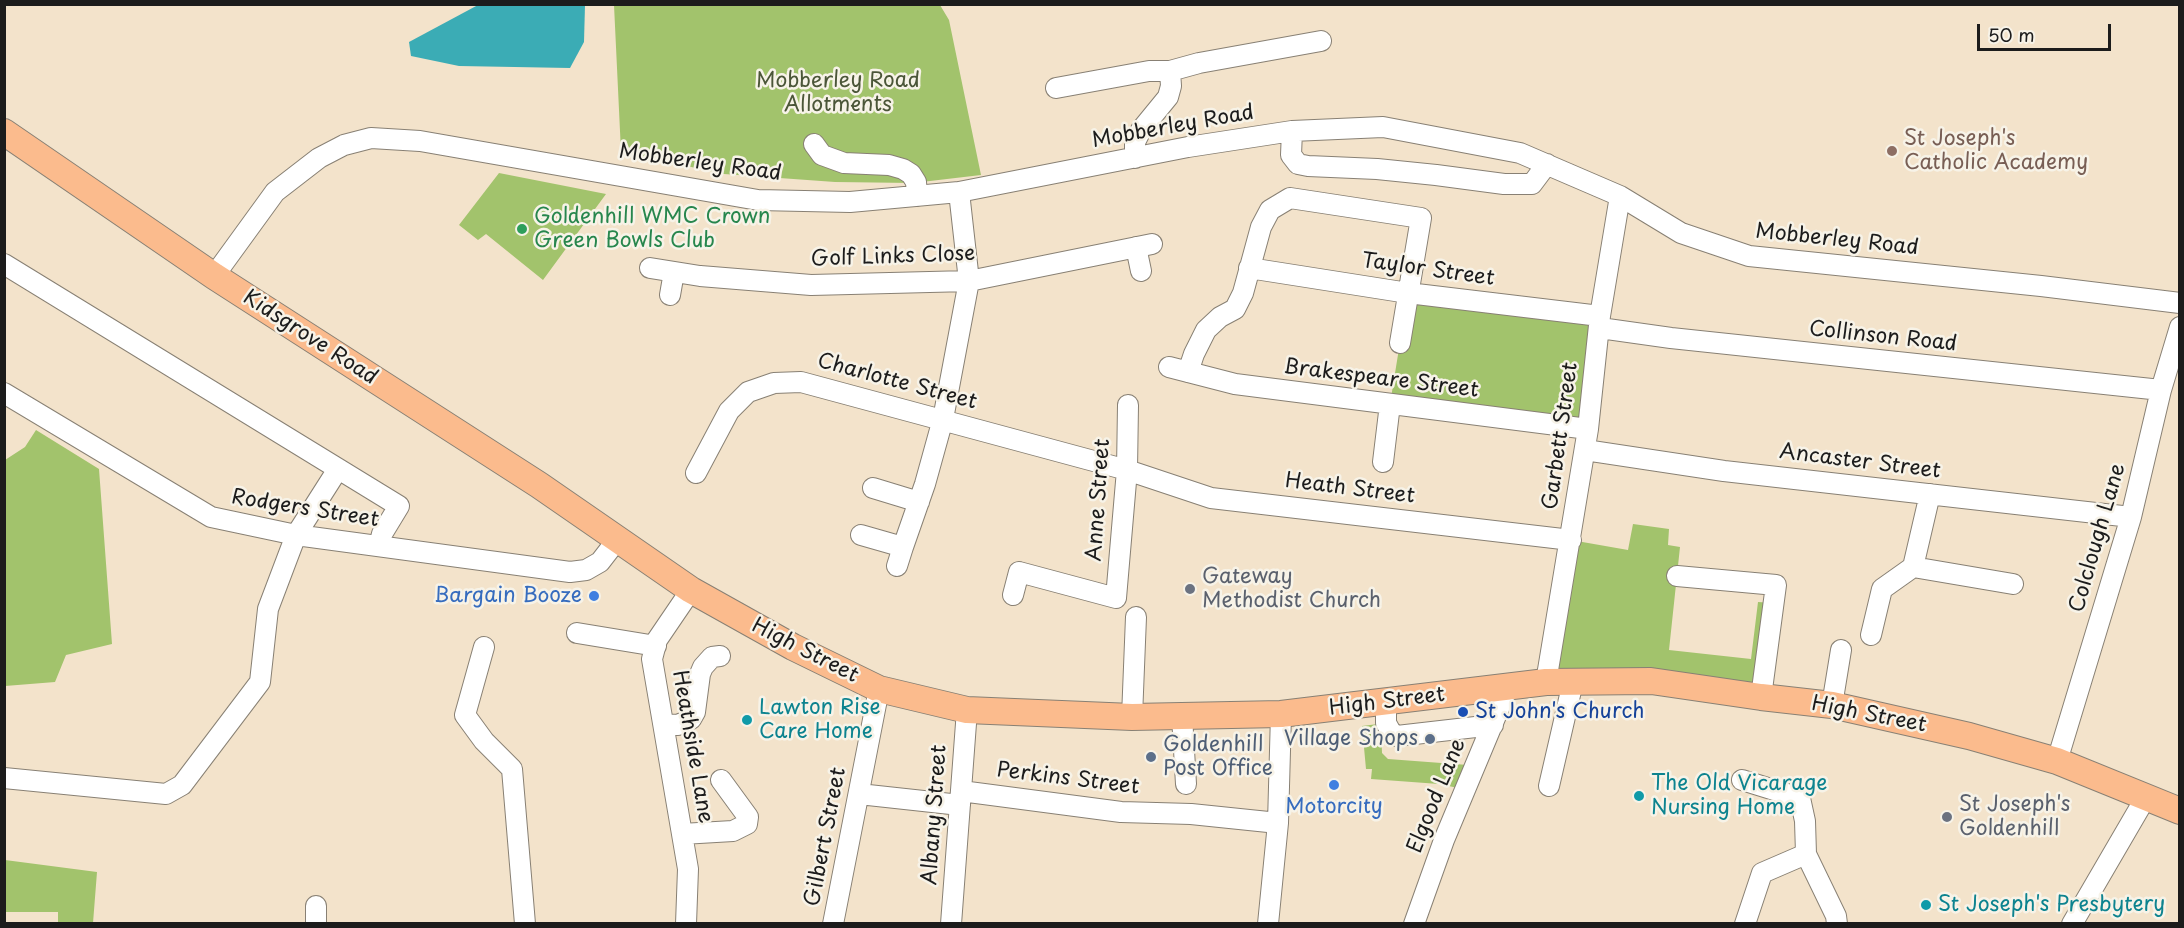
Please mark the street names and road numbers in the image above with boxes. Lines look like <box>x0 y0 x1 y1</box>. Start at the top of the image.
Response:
street label: Mobberley Road <box>1090 100 1256 154</box>
street label: Mobberley Road <box>617 139 783 187</box>
street label: Mobberley Road <box>1754 219 1920 261</box>
street label: Golf Links Close <box>810 242 976 272</box>
street label: Taylor Street <box>1360 248 1496 292</box>
street label: Kidsgrove Road <box>238 285 382 391</box>
street label: Collinson Road <box>1808 317 1958 357</box>
street label: Charlotte Street <box>814 349 980 415</box>
street label: Brakespeare Street <box>1282 355 1480 403</box>
street label: Garbett Street <box>1538 361 1584 511</box>
street label: Anne Street <box>1082 438 1116 562</box>
street label: Ancaster Street <box>1778 440 1942 484</box>
street label: Colclough Lane <box>2065 461 2131 615</box>
street label: Heath Street <box>1284 469 1416 509</box>
street label: Rodgers Street <box>229 485 381 533</box>
street label: High Street <box>747 613 863 689</box>
street label: Heathside Lane <box>666 669 718 825</box>
street label: High Street <box>1328 682 1446 722</box>
street label: High Street <box>1810 692 1928 738</box>
street label: Elgood Lane <box>1403 735 1471 857</box>
street label: Albany Street <box>918 744 952 886</box>
street label: Perkins Street <box>995 758 1141 800</box>
street label: Gilbert Street <box>800 765 852 909</box>

